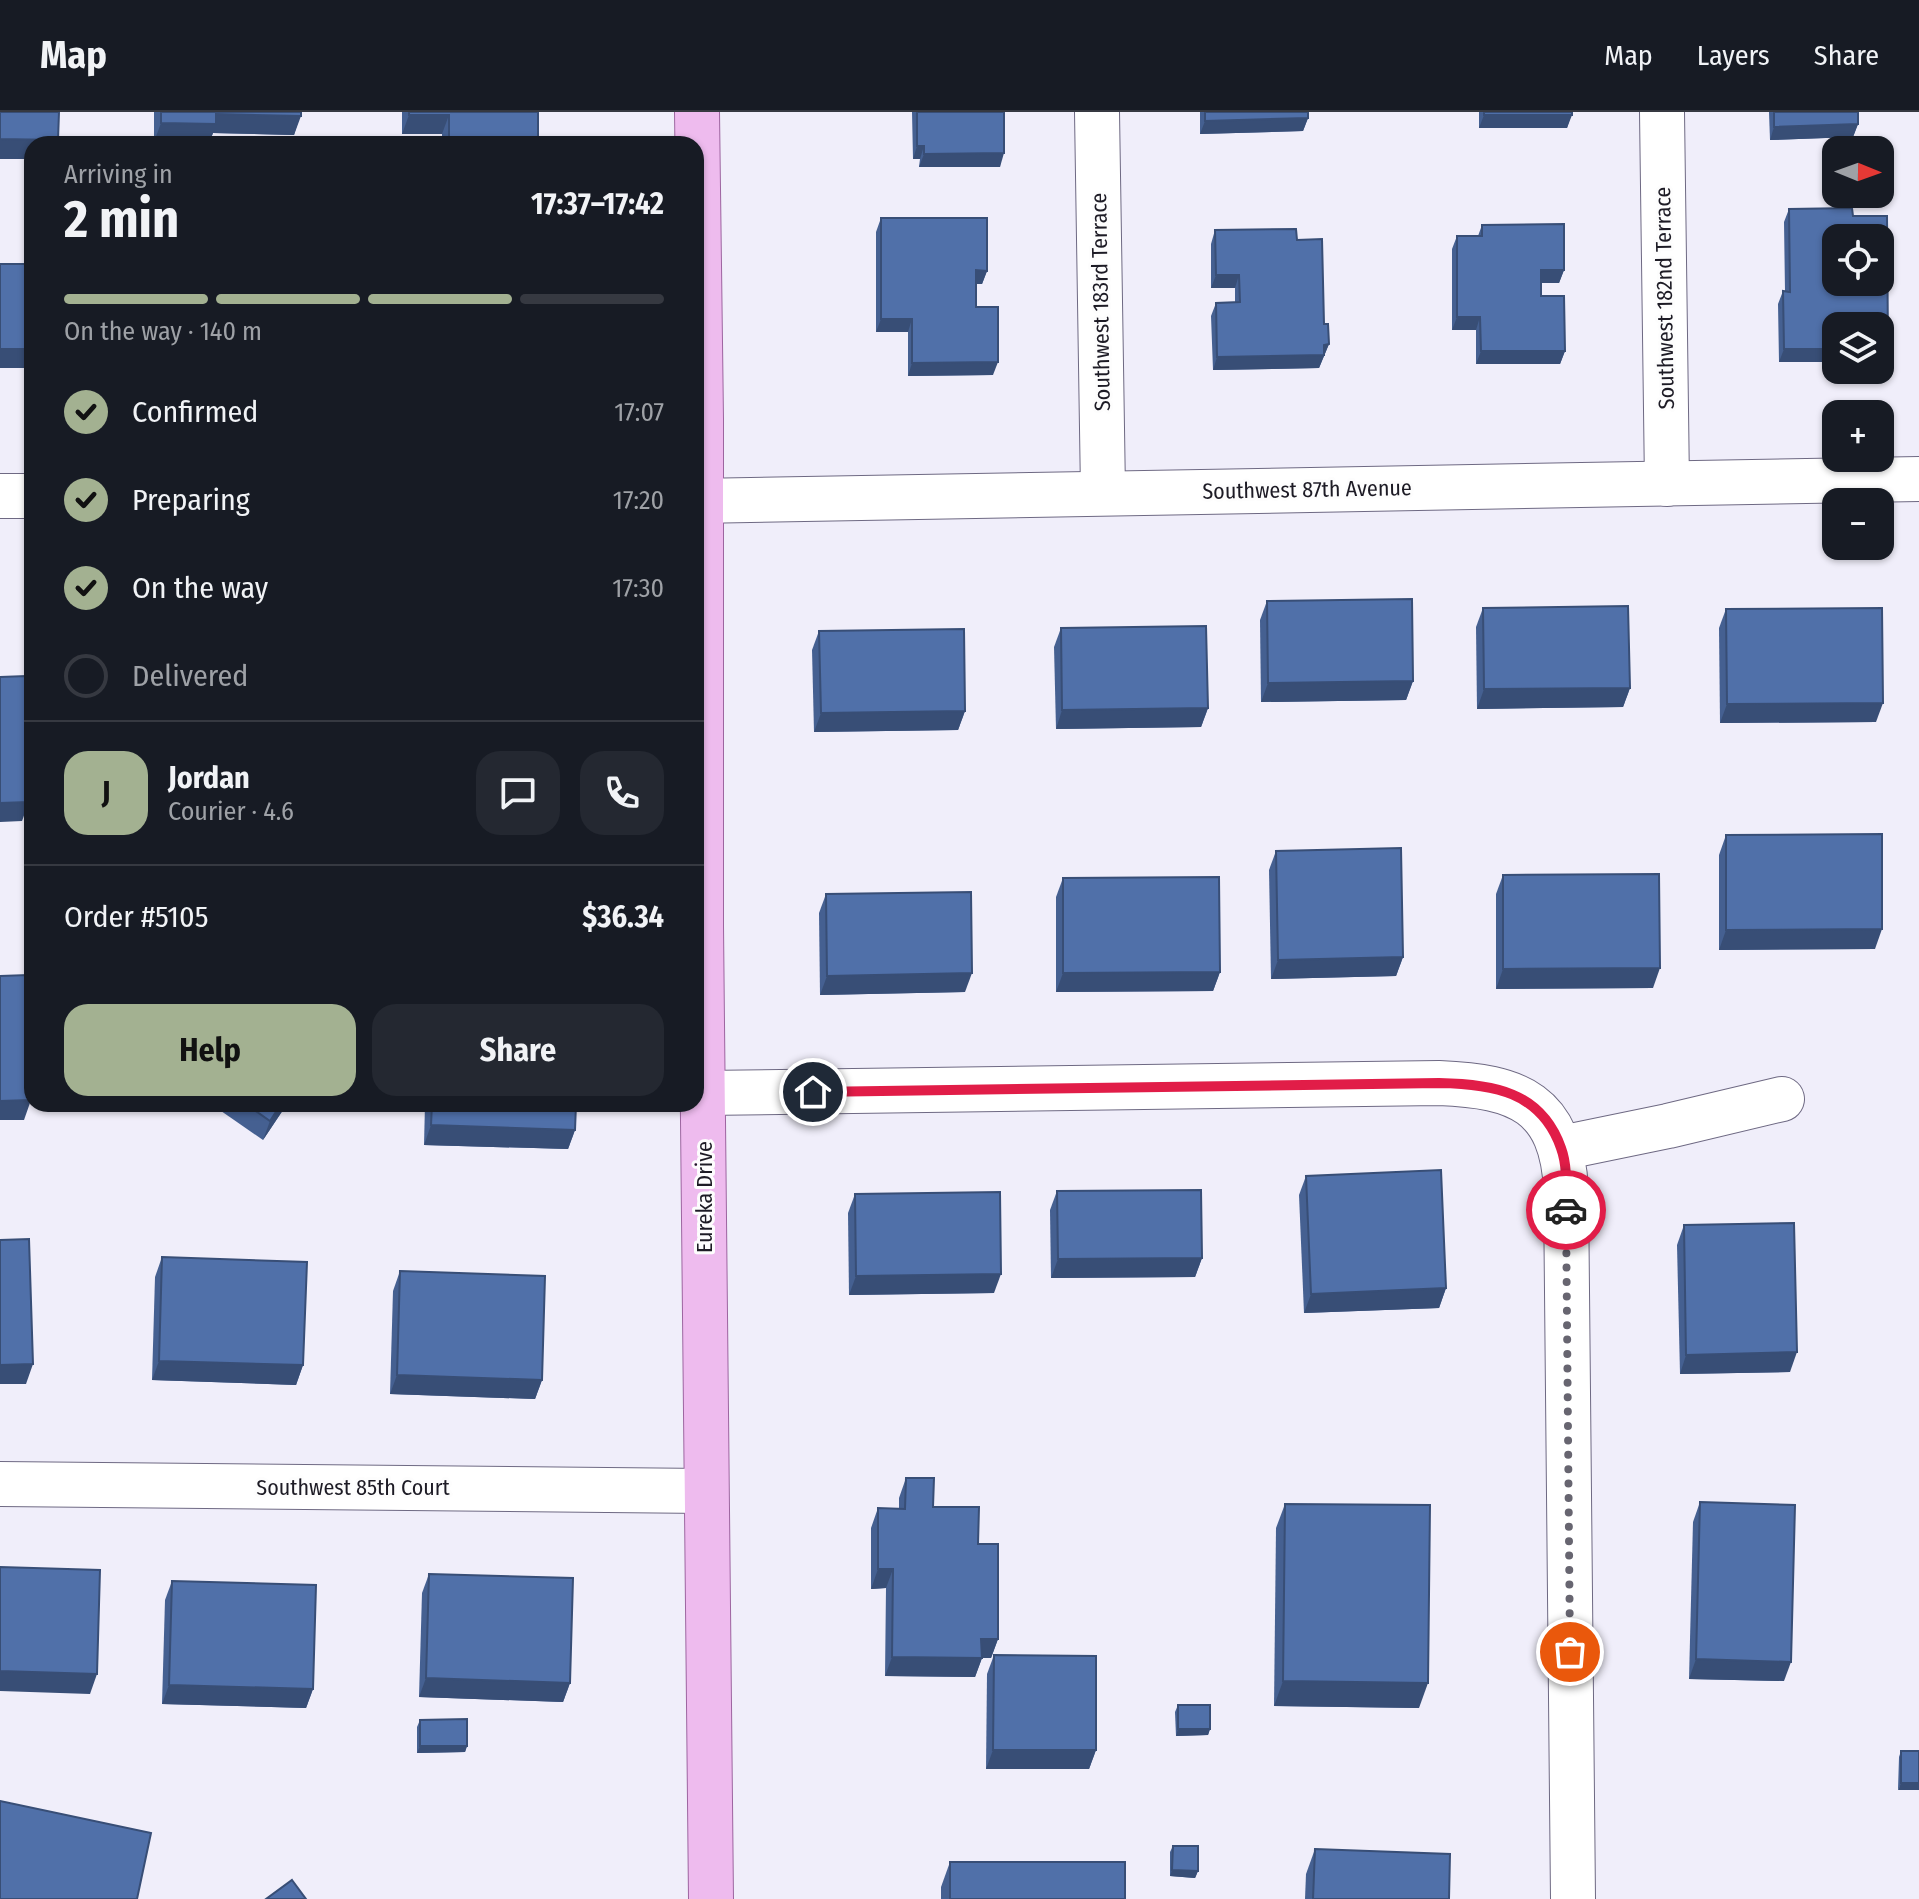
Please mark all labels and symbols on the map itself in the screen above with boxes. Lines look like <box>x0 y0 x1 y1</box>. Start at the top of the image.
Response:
north arrow <box>1822 136 1894 208</box>
street label: Southwest 182nd Terrace <box>1649 186 1680 410</box>
street label: Southwest 183rd Terrace <box>1085 193 1116 411</box>
street label: Southwest 87th Avenue <box>1202 474 1412 505</box>
pin <box>779 1058 847 1126</box>
street label: Eureka Drive <box>691 1141 718 1253</box>
courier <box>1526 1170 1606 1250</box>
street label: Southwest 85th Court <box>256 1474 451 1501</box>
pin <box>1536 1618 1604 1686</box>

